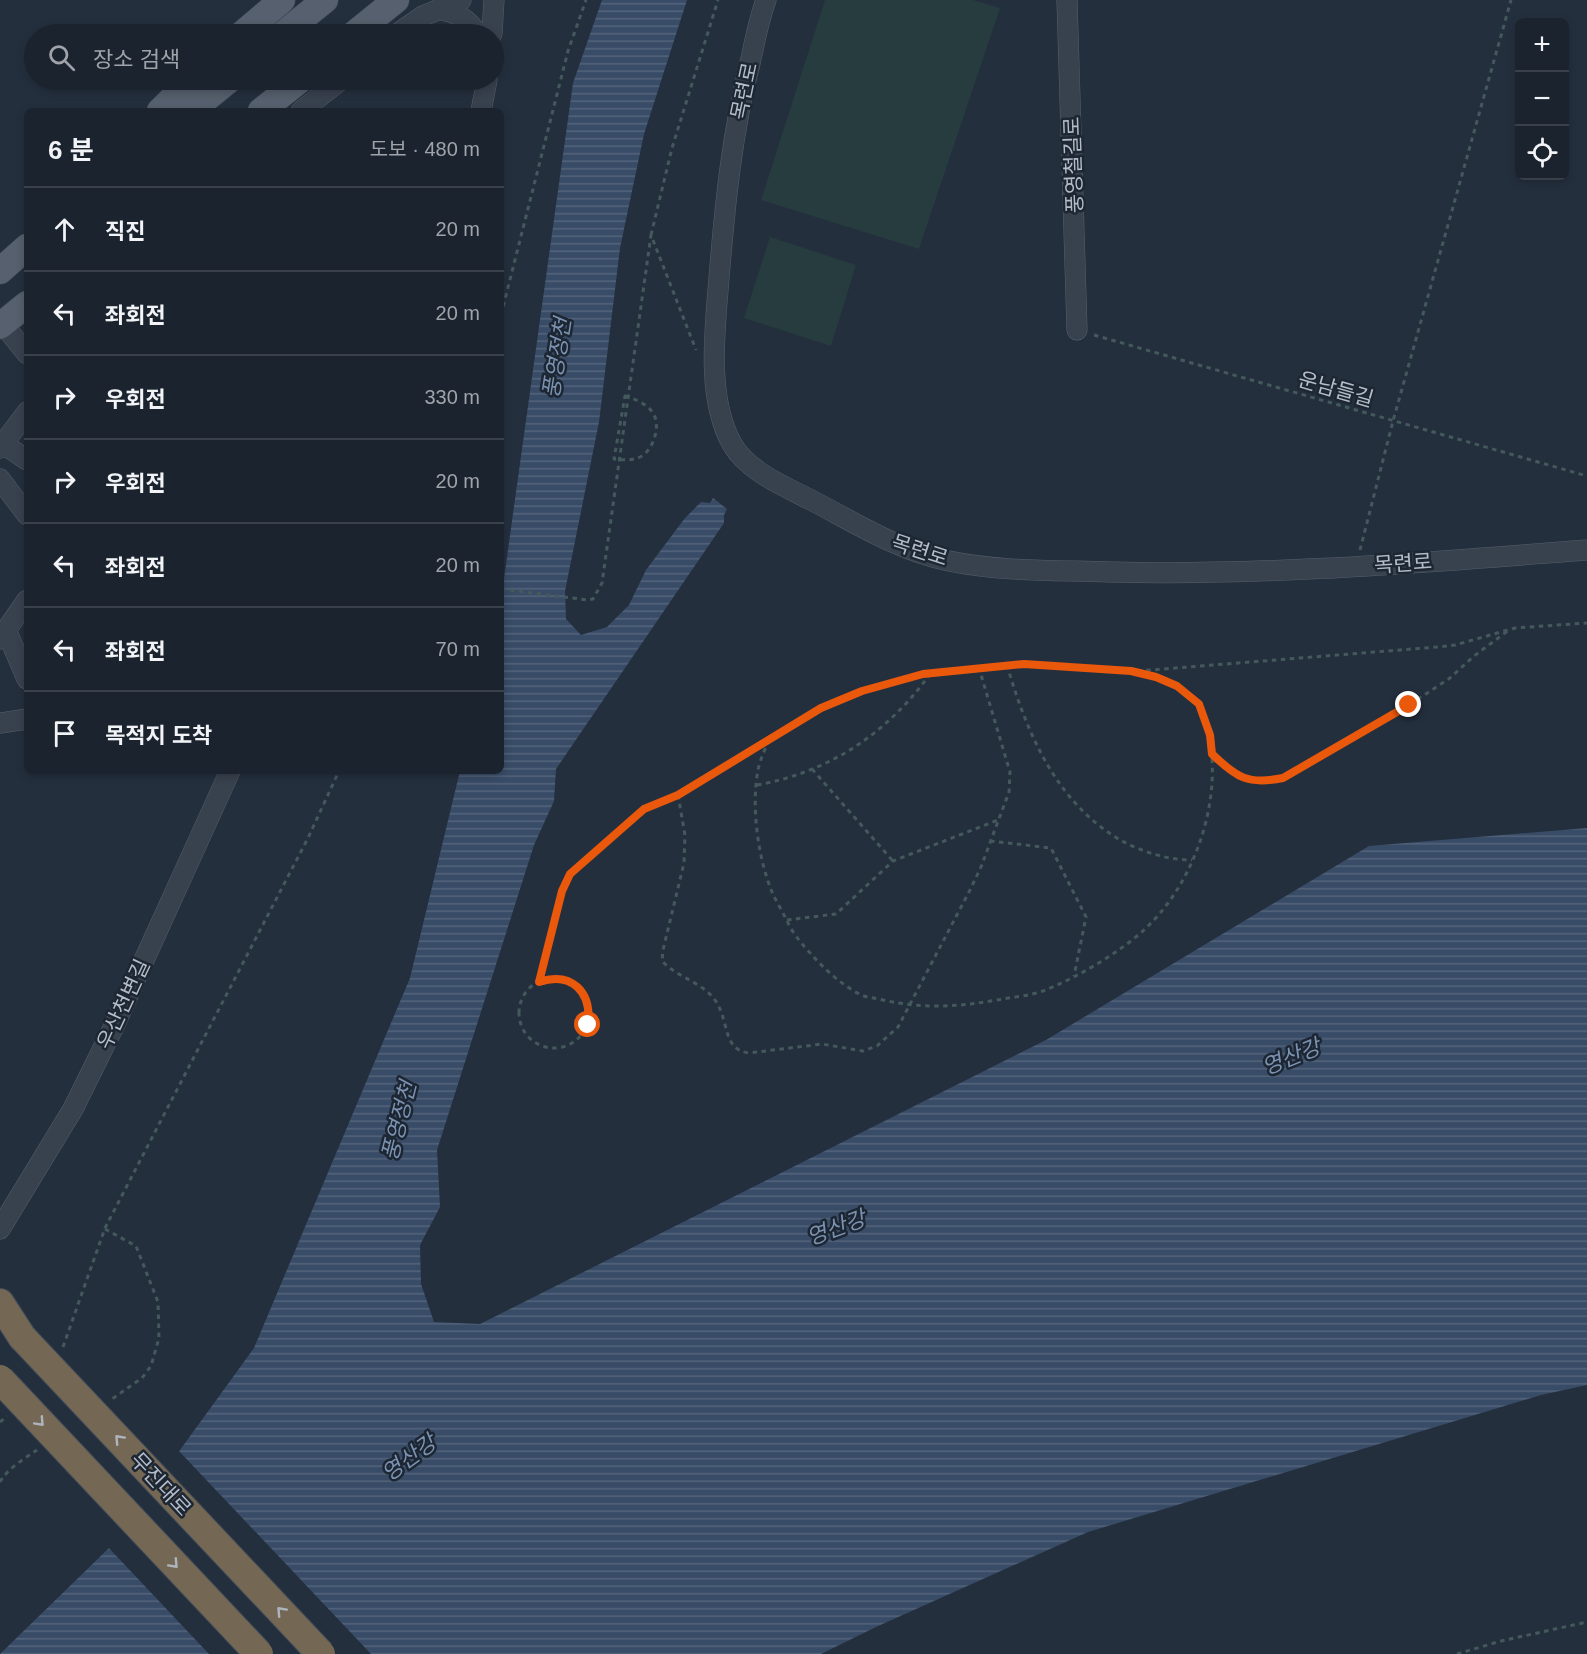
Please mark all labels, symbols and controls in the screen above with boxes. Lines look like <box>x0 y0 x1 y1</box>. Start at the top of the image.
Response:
map controls <box>1515 18 1569 180</box>
button: + <box>1515 18 1569 72</box>
search box <box>24 24 504 90</box>
icon: search <box>45 41 78 74</box>
text: 장소 검색 <box>93 47 180 72</box>
street label: 목련로 <box>727 60 761 122</box>
button: − <box>1515 72 1569 126</box>
street label: 풍영철길로 <box>1060 116 1086 214</box>
button: locate <box>1515 126 1569 180</box>
text: 6 분 <box>48 135 94 165</box>
text: 도보 · 480 m <box>370 138 480 160</box>
icon: ahead <box>48 213 81 246</box>
text: 20 m <box>436 218 480 240</box>
text: 직진 <box>105 219 145 244</box>
icon: left <box>48 297 81 330</box>
text: 20 m <box>436 302 480 324</box>
text: 좌회전 <box>105 303 166 328</box>
water label: 풍영정천 <box>538 313 576 400</box>
street label: 운남들길 <box>1296 367 1376 411</box>
icon: right <box>48 381 81 414</box>
text: 330 m <box>424 386 480 408</box>
text: 우회전 <box>105 387 166 412</box>
icon: right <box>48 465 81 498</box>
text: 20 m <box>436 470 480 492</box>
text: 우회전 <box>105 471 166 496</box>
street label: 목련로 <box>889 530 951 570</box>
icon: left <box>48 549 81 582</box>
street label: 목련로 <box>1373 550 1433 576</box>
text: 20 m <box>436 554 480 576</box>
text: 좌회전 <box>105 555 166 580</box>
icon: left <box>48 633 81 666</box>
text: 70 m <box>436 638 480 660</box>
text: 좌회전 <box>105 639 166 664</box>
route end <box>1395 691 1421 717</box>
icon: arrive <box>48 717 81 750</box>
text: 목적지 도착 <box>105 723 212 748</box>
street label: 우산천변길 <box>92 955 154 1053</box>
route start <box>574 1011 600 1037</box>
water label: 영산강 <box>1258 1033 1326 1080</box>
water label: 풍영정천 <box>377 1076 422 1163</box>
water label: 영산강 <box>803 1205 871 1250</box>
one-way arrow <box>33 1415 44 1425</box>
water label: 영산강 <box>377 1428 443 1486</box>
one-way arrow <box>115 1435 126 1446</box>
street label: 무진대로 <box>126 1448 196 1520</box>
one-way arrow <box>167 1557 178 1567</box>
one-way arrow <box>277 1608 288 1618</box>

